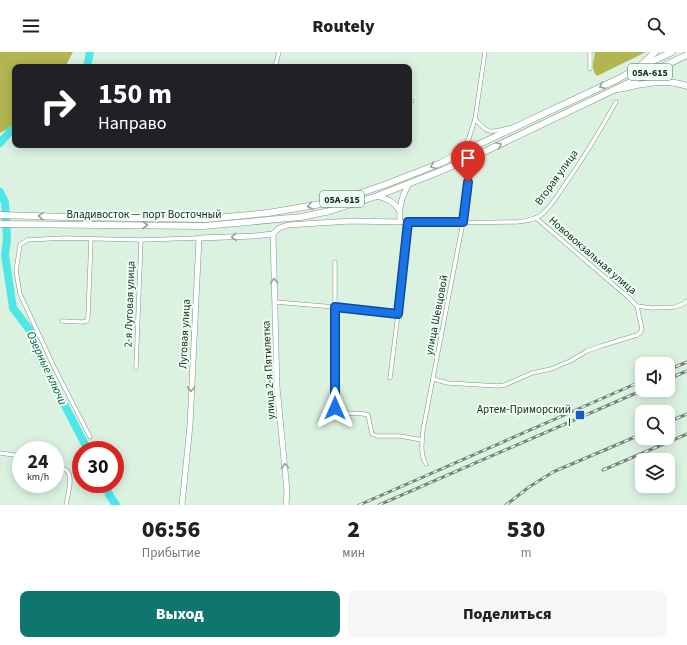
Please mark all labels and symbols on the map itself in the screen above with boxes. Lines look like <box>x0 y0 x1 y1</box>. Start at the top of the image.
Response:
road number: 05А-615 <box>628 64 672 80</box>
one-way arrow <box>598 82 605 90</box>
pin <box>451 141 485 182</box>
one-way arrow <box>495 142 502 150</box>
street label: Вторая улица <box>531 147 582 208</box>
one-way arrow <box>430 161 437 169</box>
road number: 05А-615 <box>320 191 364 207</box>
one-way arrow <box>307 201 313 209</box>
street label: Владивосток — порт Восточный <box>67 207 221 222</box>
one-way arrow <box>38 212 44 221</box>
street label: Нововокзальная улица <box>546 213 640 298</box>
one-way arrow <box>142 221 148 229</box>
one-way arrow <box>231 232 237 241</box>
street label: 2-я Луговая улица <box>120 261 139 348</box>
street label: улица Шевцовой <box>421 274 452 357</box>
one-way arrow <box>270 278 279 284</box>
street label: Луговая улица <box>175 299 194 369</box>
street label: улица 2-я Пятилетка <box>258 320 279 420</box>
water label: Озерные ключи <box>22 328 71 408</box>
one-way arrow <box>187 386 196 392</box>
position arrow <box>314 387 356 429</box>
place label: Артем-Приморский I <box>477 402 571 430</box>
marker: Артем-Приморский I <box>574 409 586 421</box>
speed limit sign: 30 <box>72 441 124 493</box>
one-way arrow <box>280 463 289 469</box>

